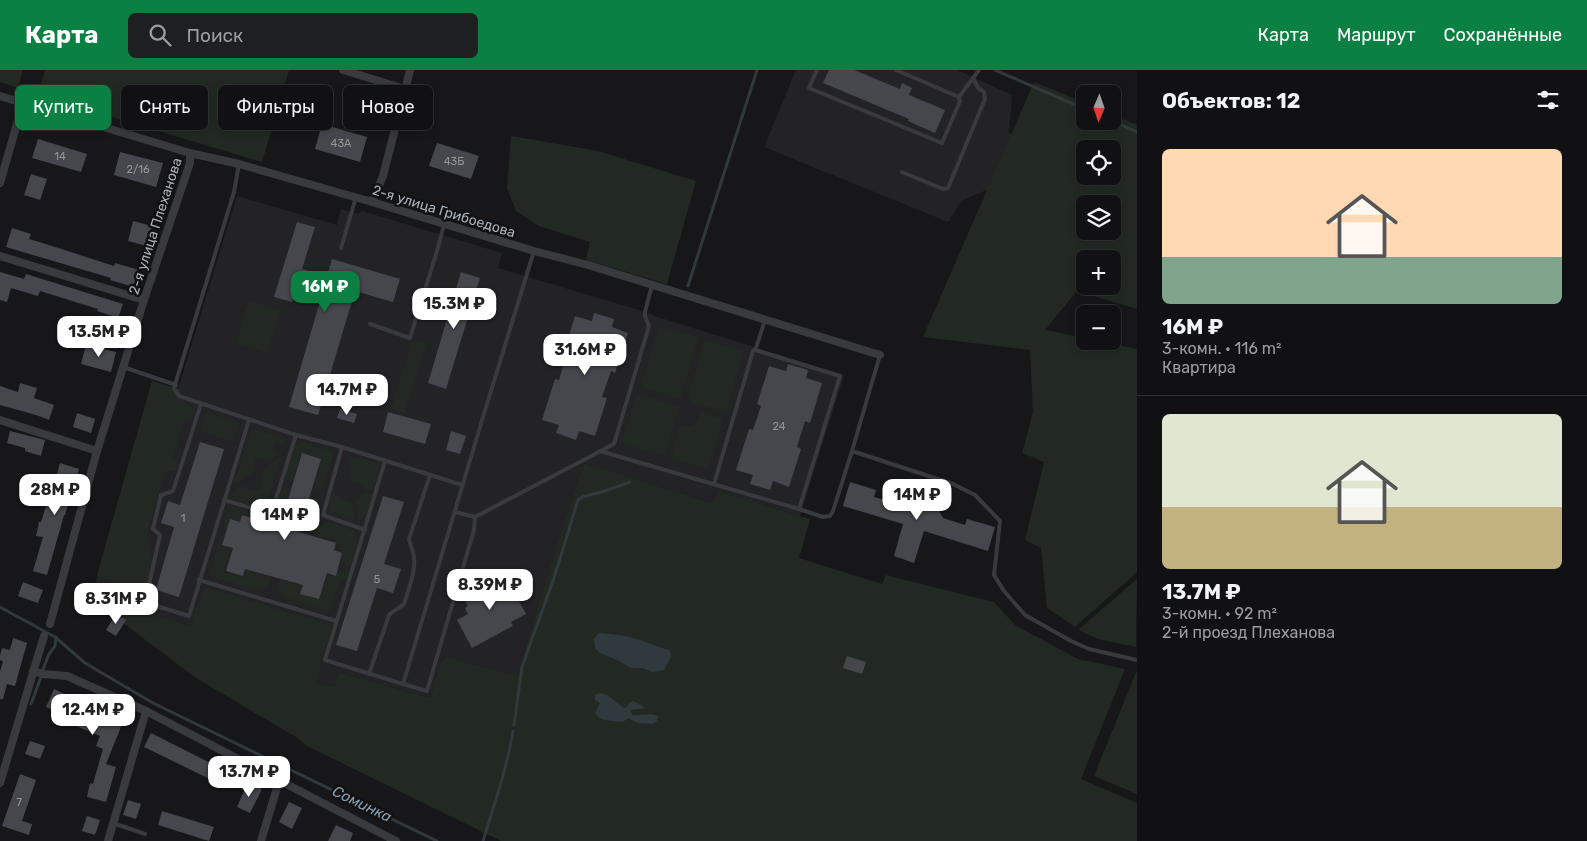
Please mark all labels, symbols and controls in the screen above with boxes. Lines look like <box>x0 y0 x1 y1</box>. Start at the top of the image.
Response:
search box <box>128 13 478 58</box>
text: Карта <box>25 21 98 49</box>
icon: search <box>146 21 174 49</box>
text: Поиск <box>186 24 243 47</box>
text: Карта <box>1258 24 1309 46</box>
text: Маршрут <box>1337 24 1416 46</box>
text: Сохранённые <box>1444 24 1562 46</box>
chip: Купить <box>15 85 111 130</box>
chip: Снять <box>121 85 208 130</box>
chip: Фильтры <box>218 85 333 130</box>
chip: Новое <box>343 85 433 130</box>
north arrow <box>1076 85 1121 130</box>
map controls <box>1076 85 1121 350</box>
icon: filters <box>1534 86 1562 114</box>
text: Объектов: 12 <box>1162 88 1300 113</box>
house number: 43А <box>331 137 352 150</box>
button: locate <box>1076 140 1121 185</box>
house number: 14 <box>54 150 66 163</box>
house number: 43Б <box>444 155 464 168</box>
street label: 2-я улица Плеханова <box>125 156 186 297</box>
house number: 2/16 <box>126 163 150 176</box>
icon: home <box>1317 181 1407 271</box>
street label: 2-я улица Грибоедова <box>370 182 517 241</box>
button: layers <box>1076 195 1121 240</box>
button: + <box>1076 250 1121 295</box>
pin: 16M ₽ <box>290 270 360 313</box>
text: 16M ₽ <box>302 277 348 296</box>
pin: 15.3M ₽ <box>408 288 500 330</box>
text: 15.3M ₽ <box>423 294 485 313</box>
button: − <box>1076 305 1121 350</box>
text: 16M ₽ <box>1162 314 1223 339</box>
pin: 13.5M ₽ <box>53 316 145 358</box>
text: 13.5M ₽ <box>68 322 130 341</box>
pin: 31.6M ₽ <box>539 334 631 376</box>
text: 3-комн. · 116 m² <box>1162 339 1282 358</box>
text: 31.6M ₽ <box>554 340 616 359</box>
text: Квартира <box>1162 358 1236 377</box>
pin: 14.7M ₽ <box>301 374 393 416</box>
text: 14.7M ₽ <box>317 380 377 399</box>
house number: 24 <box>772 420 786 433</box>
icon: home <box>1317 447 1407 537</box>
pin: 28M ₽ <box>20 474 90 516</box>
pin: 14M ₽ <box>882 478 952 521</box>
text: 28M ₽ <box>30 480 80 499</box>
text: 14M ₽ <box>893 485 941 504</box>
pin: 14M ₽ <box>250 498 320 541</box>
text: 14M ₽ <box>261 505 309 524</box>
house number: 1 <box>181 512 185 525</box>
pin: 8.39M ₽ <box>444 568 536 611</box>
house number: 5 <box>374 573 381 586</box>
text: 8.39M ₽ <box>458 575 522 594</box>
text: 13.7M ₽ <box>1162 579 1241 604</box>
pin: 8.31M ₽ <box>70 582 162 625</box>
text: 8.31M ₽ <box>85 589 147 608</box>
text: 3-комн. · 92 m² <box>1162 604 1277 623</box>
text: 2-й проезд Плеханова <box>1162 623 1335 642</box>
pin: 12.4M ₽ <box>47 694 139 736</box>
text: 12.4M ₽ <box>62 700 124 719</box>
pin: 13.7M ₽ <box>203 756 295 798</box>
text: 13.7M ₽ <box>219 762 279 781</box>
water label: Соминка <box>329 782 395 826</box>
house number: 7 <box>16 796 22 809</box>

